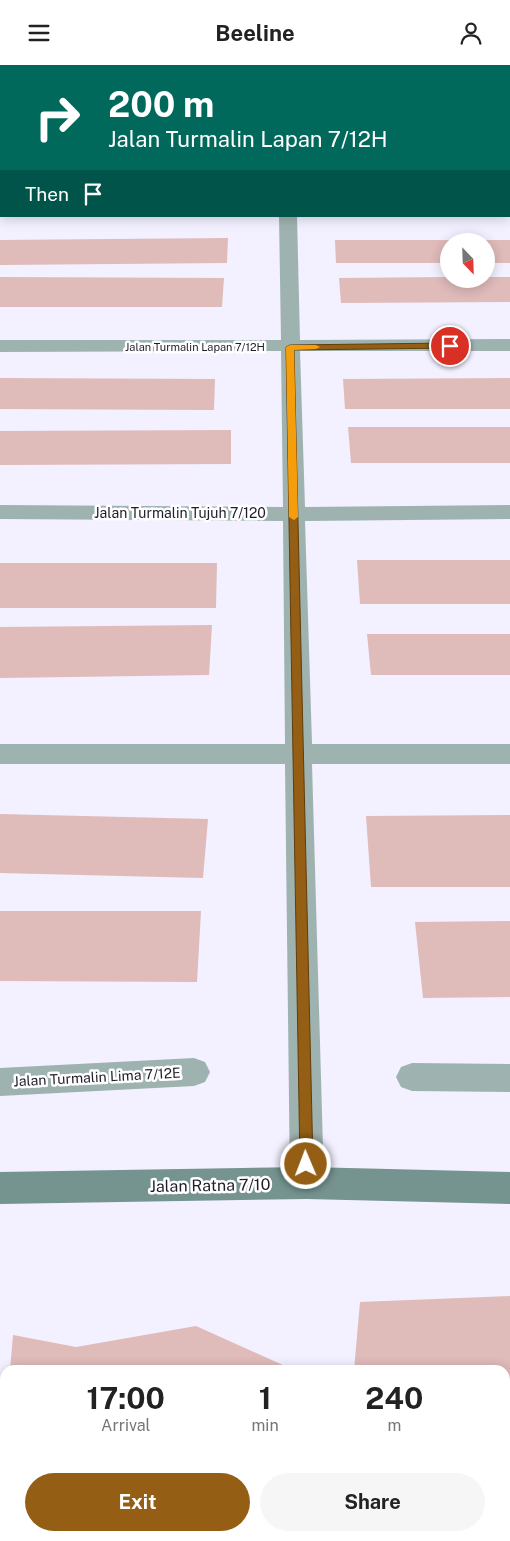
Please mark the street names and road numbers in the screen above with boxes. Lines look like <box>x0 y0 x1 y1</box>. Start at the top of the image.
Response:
street label: Jalan Turmalin Lapan 7/12H <box>125 341 265 353</box>
street label: Jalan Turmalin Tujuh 7/120 <box>94 505 266 521</box>
street label: Jalan Turmalin Lima 7/12E <box>13 1065 181 1089</box>
street label: Jalan Ratna 7/10 <box>150 1175 271 1196</box>

